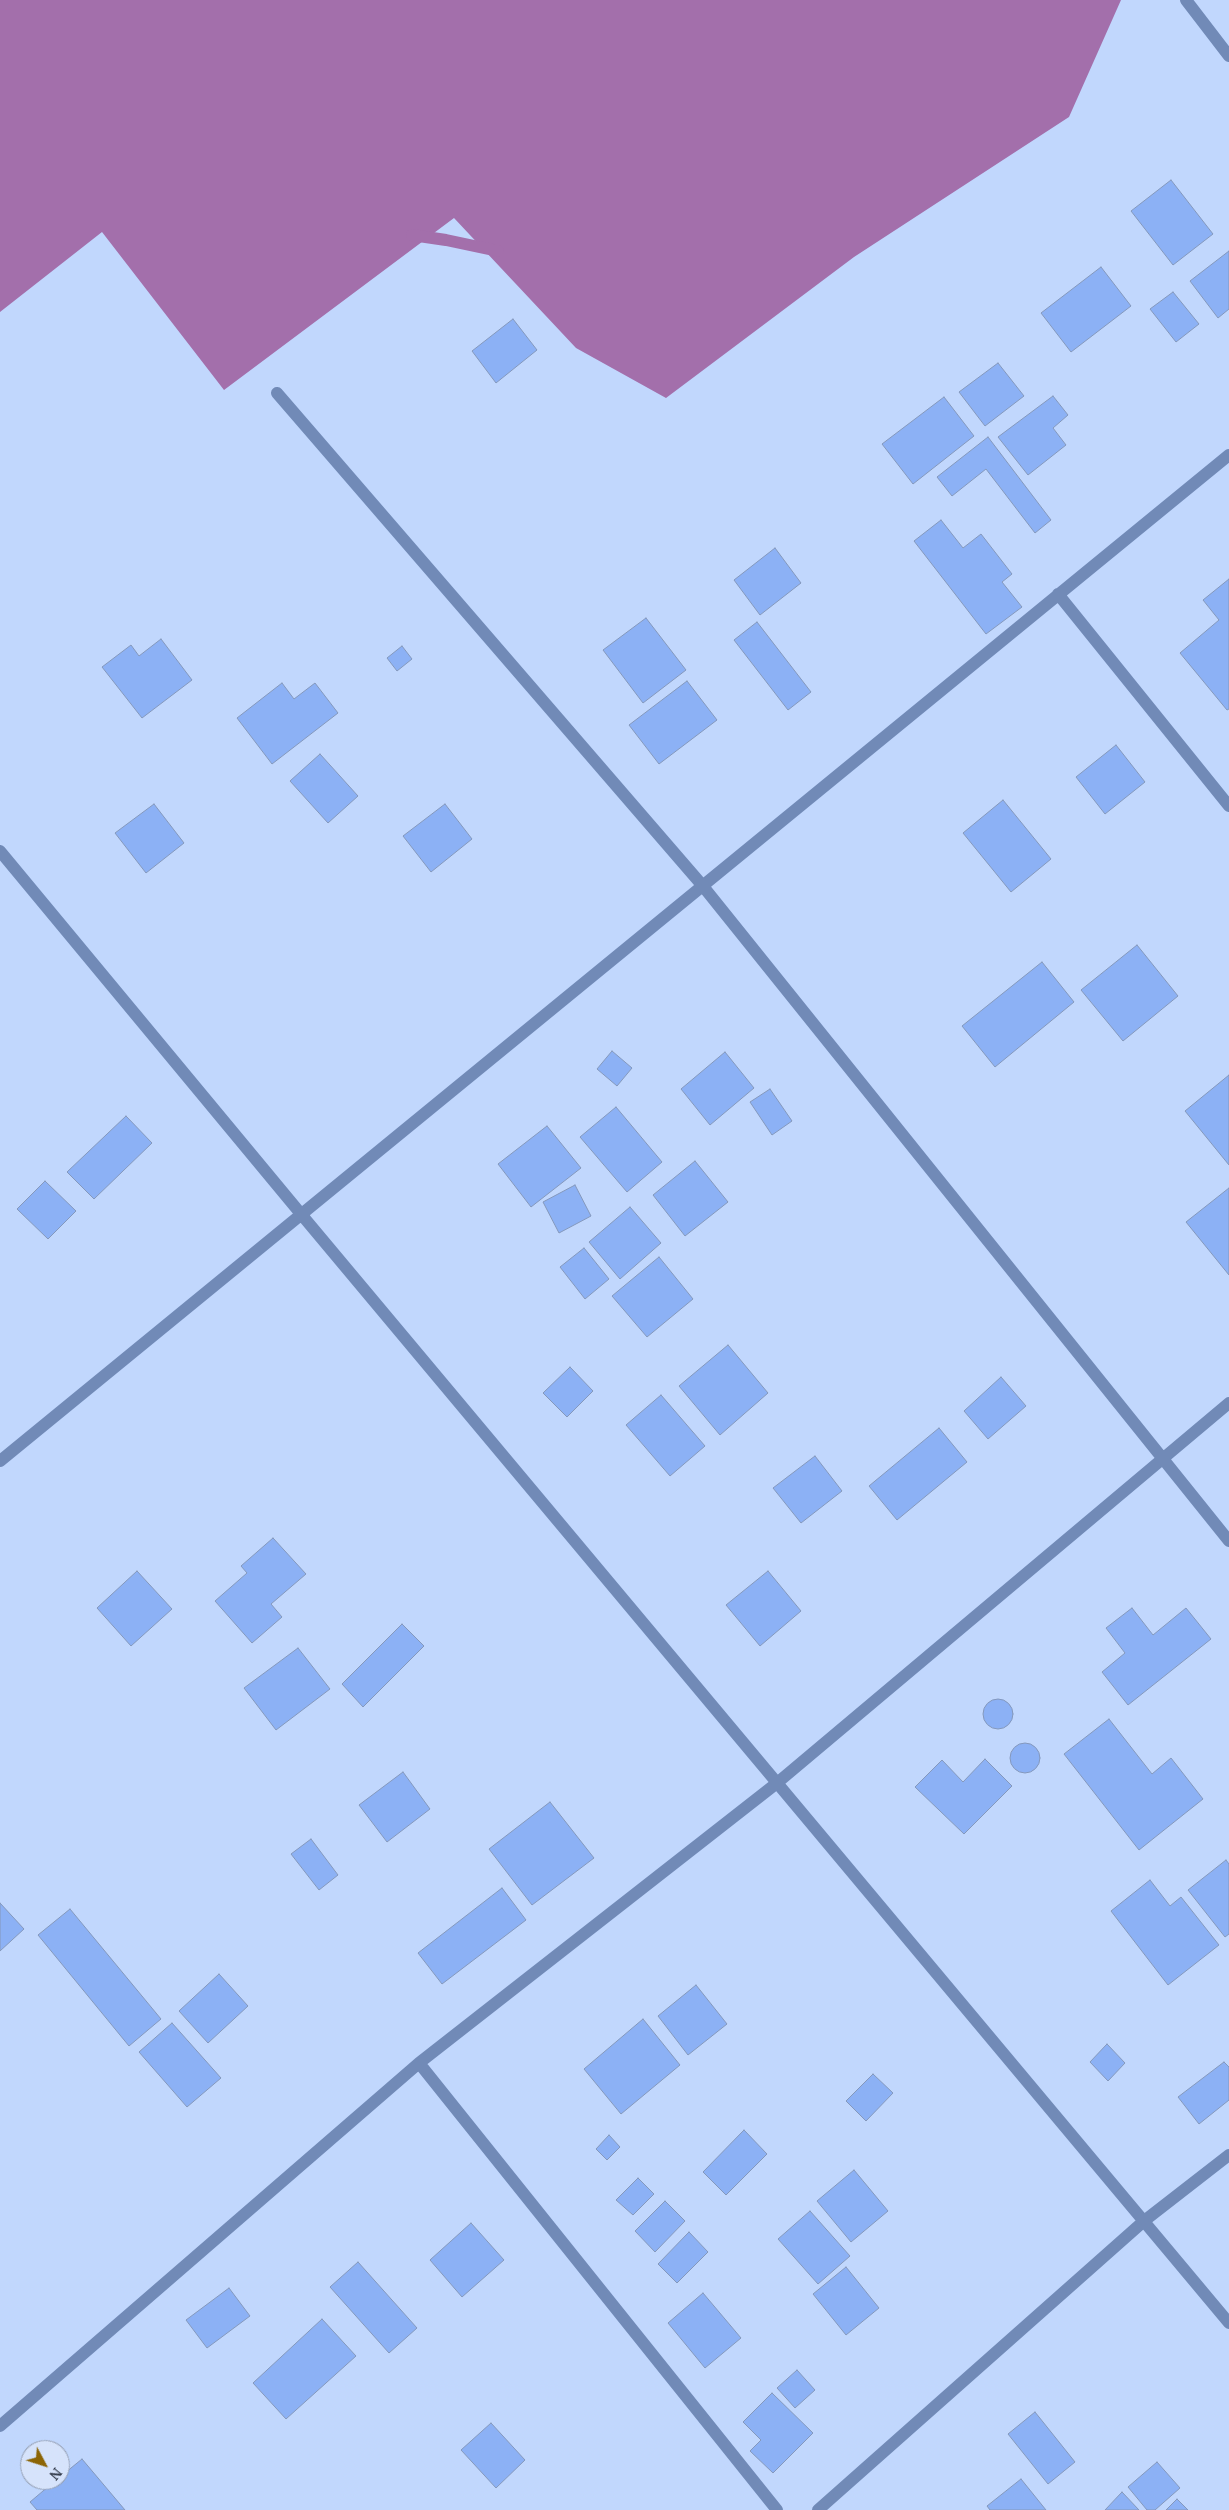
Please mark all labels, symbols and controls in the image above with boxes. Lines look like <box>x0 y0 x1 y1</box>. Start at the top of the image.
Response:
north arrow <box>20 2440 70 2490</box>
text: N <box>45 2464 67 2484</box>

